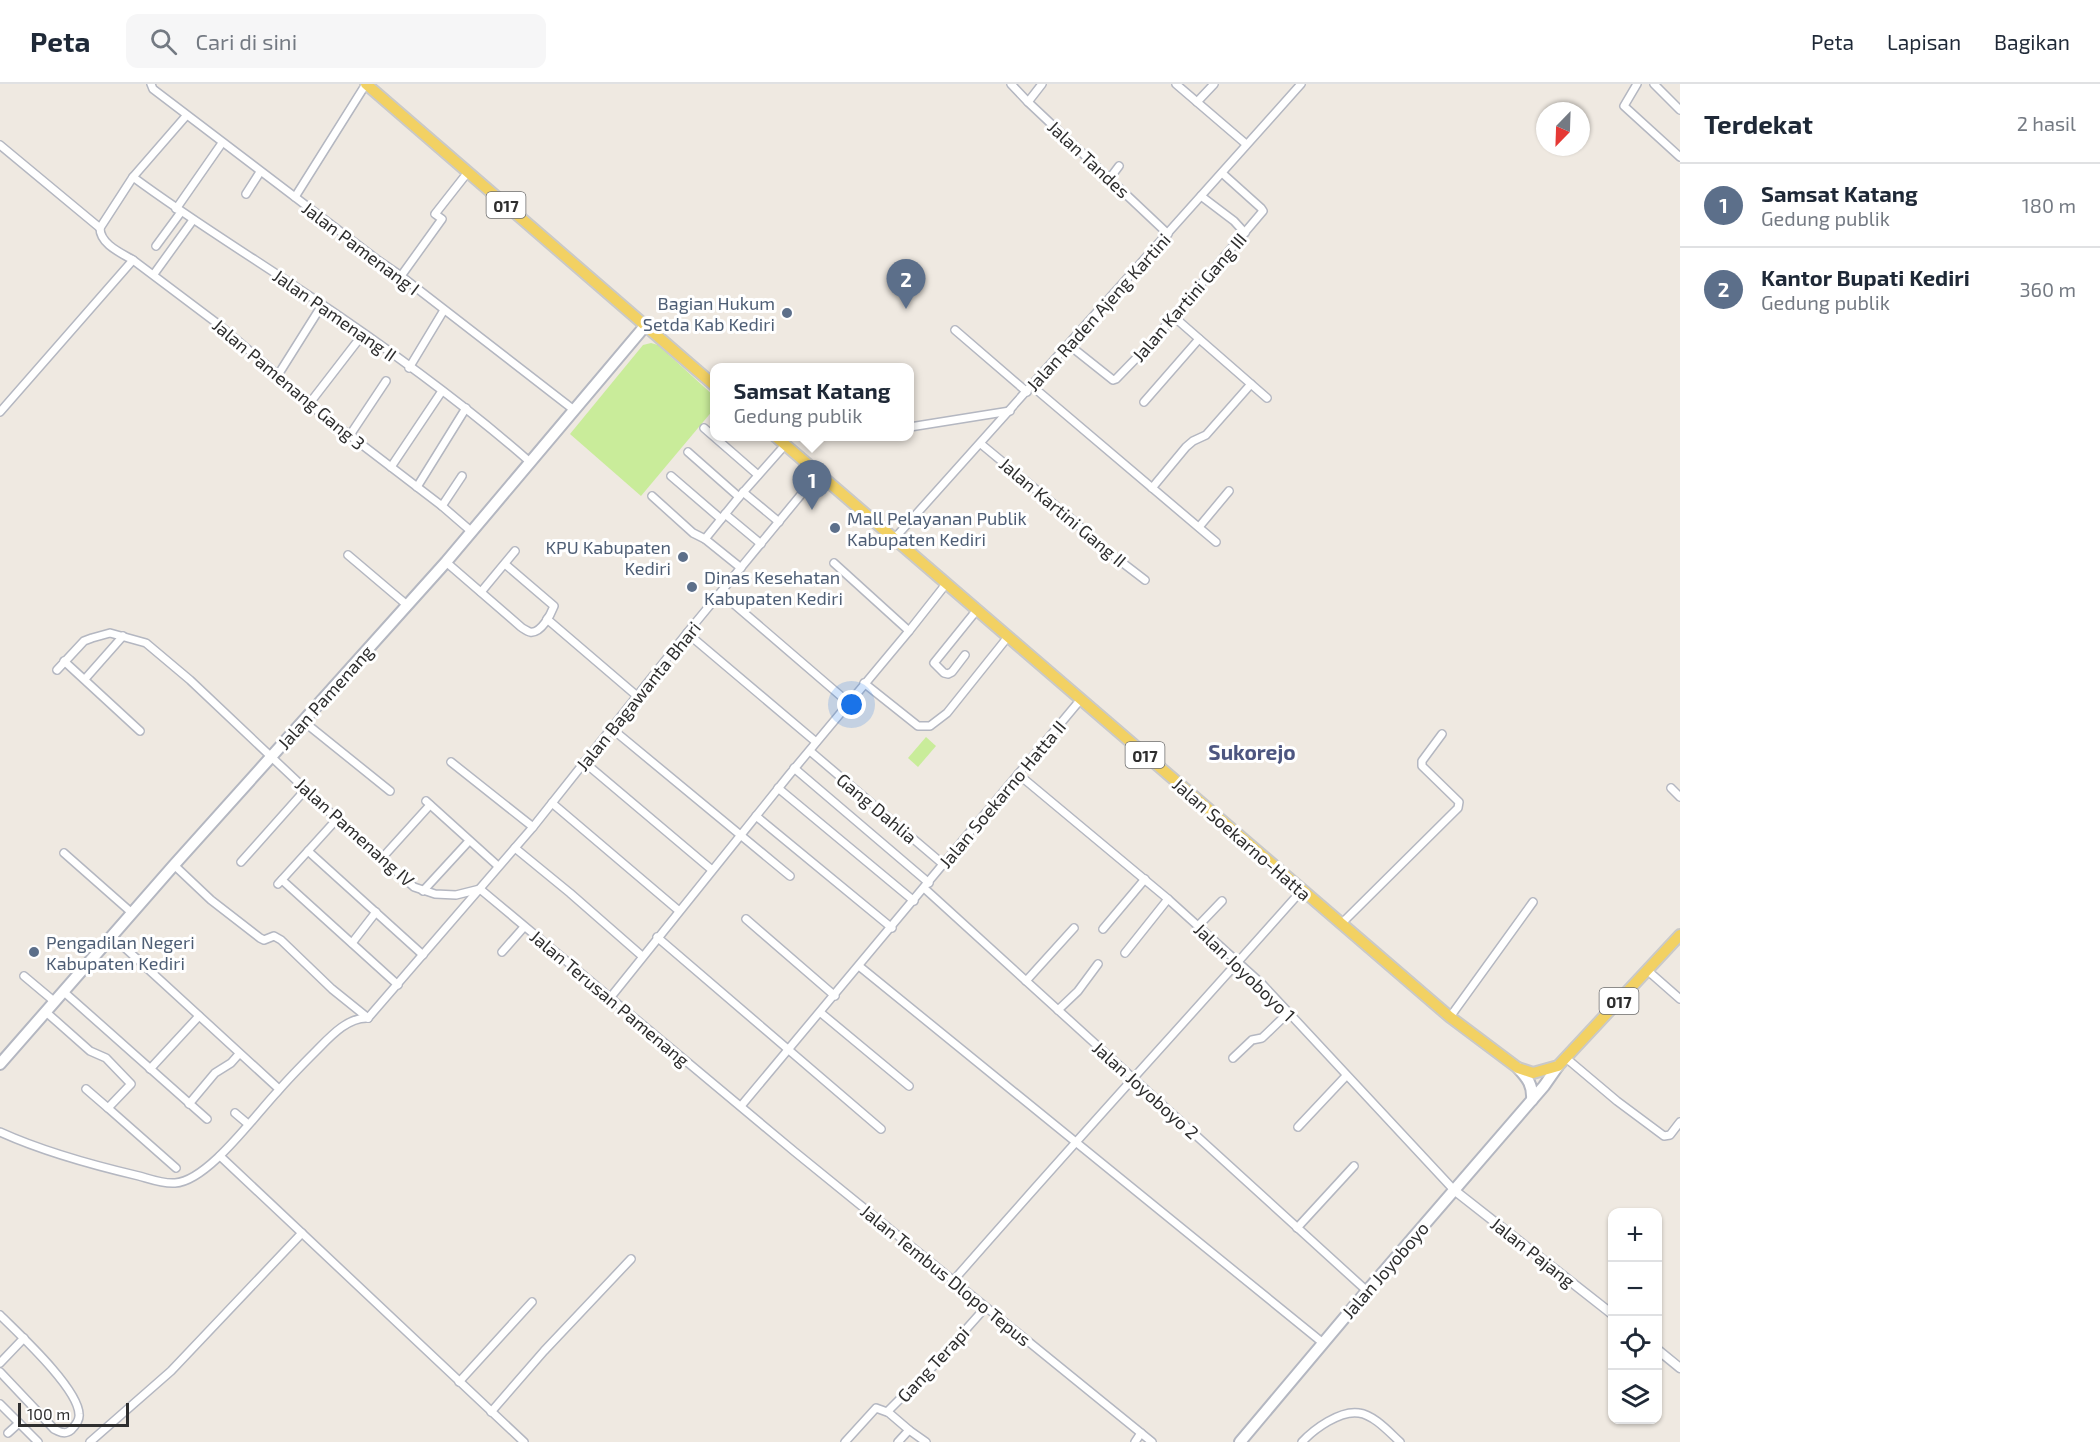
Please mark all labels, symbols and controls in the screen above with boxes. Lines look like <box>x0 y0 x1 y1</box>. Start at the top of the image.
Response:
search box <box>126 14 546 68</box>
text: Peta <box>30 24 90 58</box>
icon: search <box>147 25 180 58</box>
text: Cari di sini <box>195 28 297 54</box>
text: Peta <box>1811 29 1854 54</box>
text: Lapisan <box>1887 29 1961 54</box>
text: Bagikan <box>1994 29 2070 54</box>
north arrow <box>1536 102 1590 156</box>
text: Terdekat <box>1704 108 1813 139</box>
text: 2 hasil <box>2017 111 2076 135</box>
street label: Jalan Tandes <box>1044 116 1134 202</box>
text: Samsat Katang <box>1761 180 1918 206</box>
road number: 017 <box>486 192 526 218</box>
text: 1 <box>1719 193 1728 217</box>
text: 180 m <box>2022 193 2076 217</box>
street label: Jalan Pamenang I <box>298 197 424 299</box>
text: Gedung publik <box>1761 206 1890 230</box>
street label: Jalan Kartini Gang III <box>1127 228 1251 366</box>
street label: Jalan Raden Ajeng Kartini <box>1021 229 1175 395</box>
pin: 2 <box>886 260 926 309</box>
street label: Jalan Pamenang II <box>269 264 401 366</box>
text: Kantor Bupati Kediri <box>1761 264 1970 290</box>
text: 2 <box>1718 277 1729 301</box>
text: 360 m <box>2019 277 2076 301</box>
text: Gedung publik <box>1761 290 1890 314</box>
place label: Bagian Hukum Setda Kab Kediri <box>643 292 775 335</box>
marker: Bagian Hukum Setda Kab Kediri <box>780 306 794 320</box>
street label: Jalan Pamenang Gang 3 <box>208 314 370 454</box>
popup <box>710 363 914 441</box>
text: Samsat Katang <box>734 377 890 403</box>
text: Gedung publik <box>734 403 862 427</box>
street label: Jalan Kartini Gang II <box>995 453 1131 571</box>
pin: 1 <box>792 460 832 510</box>
place label: Mall Pelayanan Publik Kabupaten Kediri <box>847 507 1027 550</box>
marker: Mall Pelayanan Publik Kabupaten Kediri <box>828 521 842 535</box>
place label: KPU Kabupaten Kediri <box>545 536 671 579</box>
marker: KPU Kabupaten Kediri <box>676 550 690 564</box>
place label: Dinas Kesehatan Kabupaten Kediri <box>704 566 843 609</box>
marker: Dinas Kesehatan Kabupaten Kediri <box>685 580 699 594</box>
street label: Jalan Bagawanta Bhari <box>571 617 705 775</box>
street label: Jalan Pamenang <box>273 640 377 754</box>
your location <box>837 690 866 719</box>
street label: Jalan Soekarno Hatta II <box>934 716 1070 872</box>
district label: Sukorejo <box>1208 739 1296 764</box>
road number: 017 <box>1126 742 1164 768</box>
street label: Gang Dahlia <box>833 768 921 848</box>
street label: Jalan Pamenang IV <box>291 773 419 891</box>
street label: Jalan Soekarno-Hatta <box>1168 773 1316 905</box>
street label: Jalan Joyoboyo 1 <box>1190 918 1300 1026</box>
street label: Jalan Terusan Pamenang <box>526 925 694 1071</box>
place label: Pengadilan Negeri Kabupaten Kediri <box>46 931 195 974</box>
marker: Pengadilan Negeri Kabupaten Kediri <box>27 945 41 959</box>
road number: 017 <box>1600 988 1638 1014</box>
street label: Jalan Joyoboyo 2 <box>1088 1037 1204 1143</box>
street label: Jalan Tembus Dlopo Tepus <box>856 1200 1036 1350</box>
map controls <box>1608 1208 1662 1424</box>
button: + <box>1608 1208 1662 1262</box>
street label: Jalan Pajang <box>1486 1212 1580 1292</box>
street label: Jalan Joyoboyo <box>1337 1217 1433 1323</box>
button: − <box>1608 1262 1662 1316</box>
button: locate <box>1608 1316 1662 1370</box>
street label: Gang Terapi <box>892 1322 974 1406</box>
button: layers <box>1608 1370 1662 1424</box>
scale bar <box>18 1400 129 1428</box>
text: 100 m <box>27 1404 70 1423</box>

